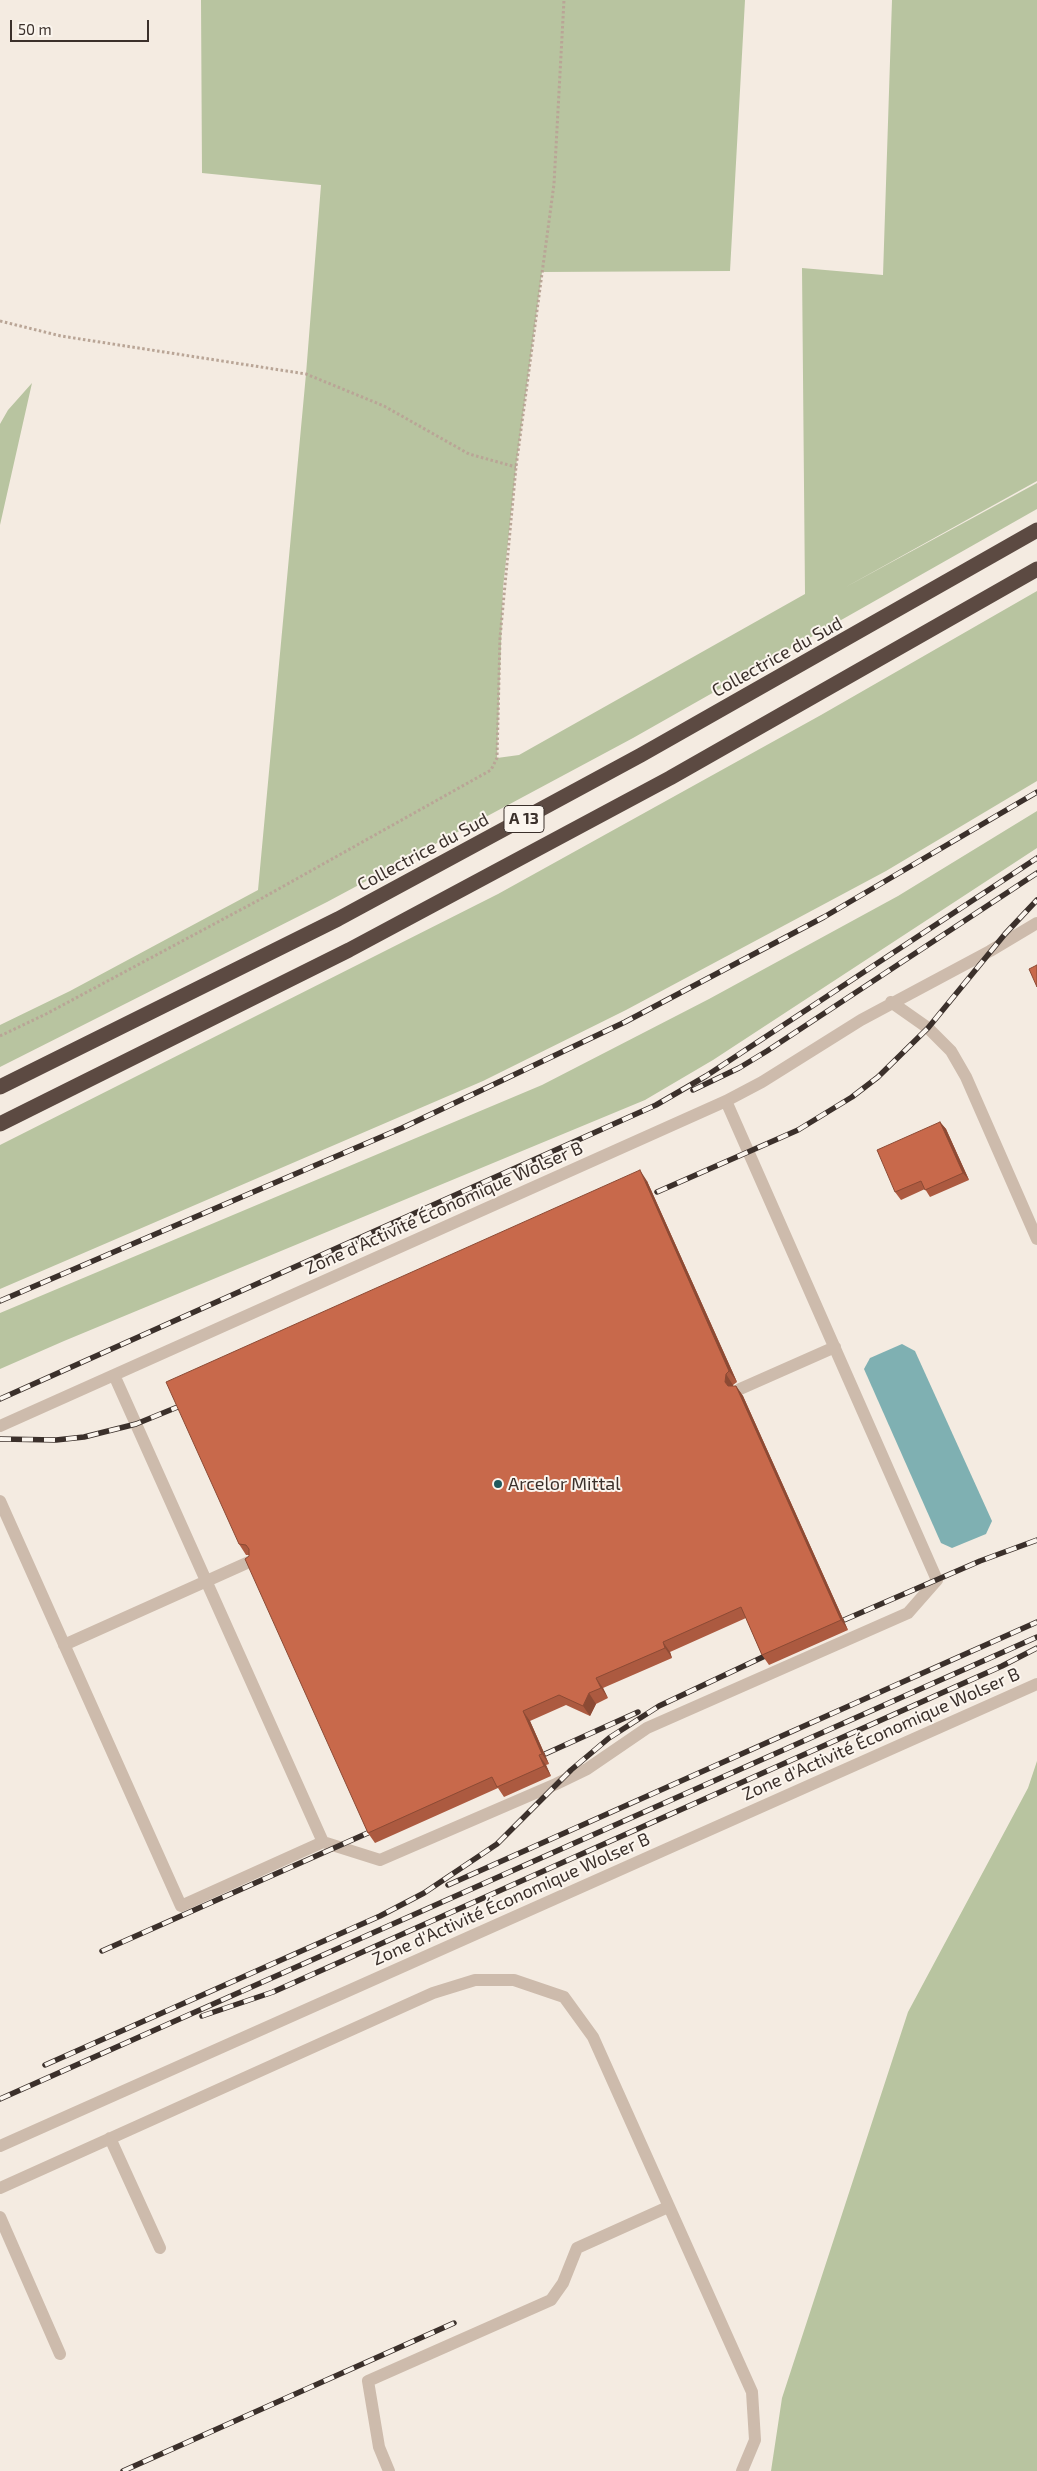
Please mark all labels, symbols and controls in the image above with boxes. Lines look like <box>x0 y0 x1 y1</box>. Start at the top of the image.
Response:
scale bar <box>12 10 151 42</box>
text: 50 m <box>18 20 52 38</box>
street label: Collectrice du Sud <box>708 612 846 702</box>
road number: A 13 <box>504 806 544 832</box>
street label: Collectrice du Sud <box>354 808 492 896</box>
street label: Zone d'Activité Économique Wolser B <box>302 1137 586 1279</box>
place label: Arcelor Mittal <box>508 1473 620 1495</box>
marker: Arcelor Mittal <box>492 1478 504 1490</box>
street label: Zone d'Activité Économique Wolser B <box>739 1663 1023 1805</box>
street label: Zone d'Activité Économique Wolser B <box>369 1828 653 1970</box>

